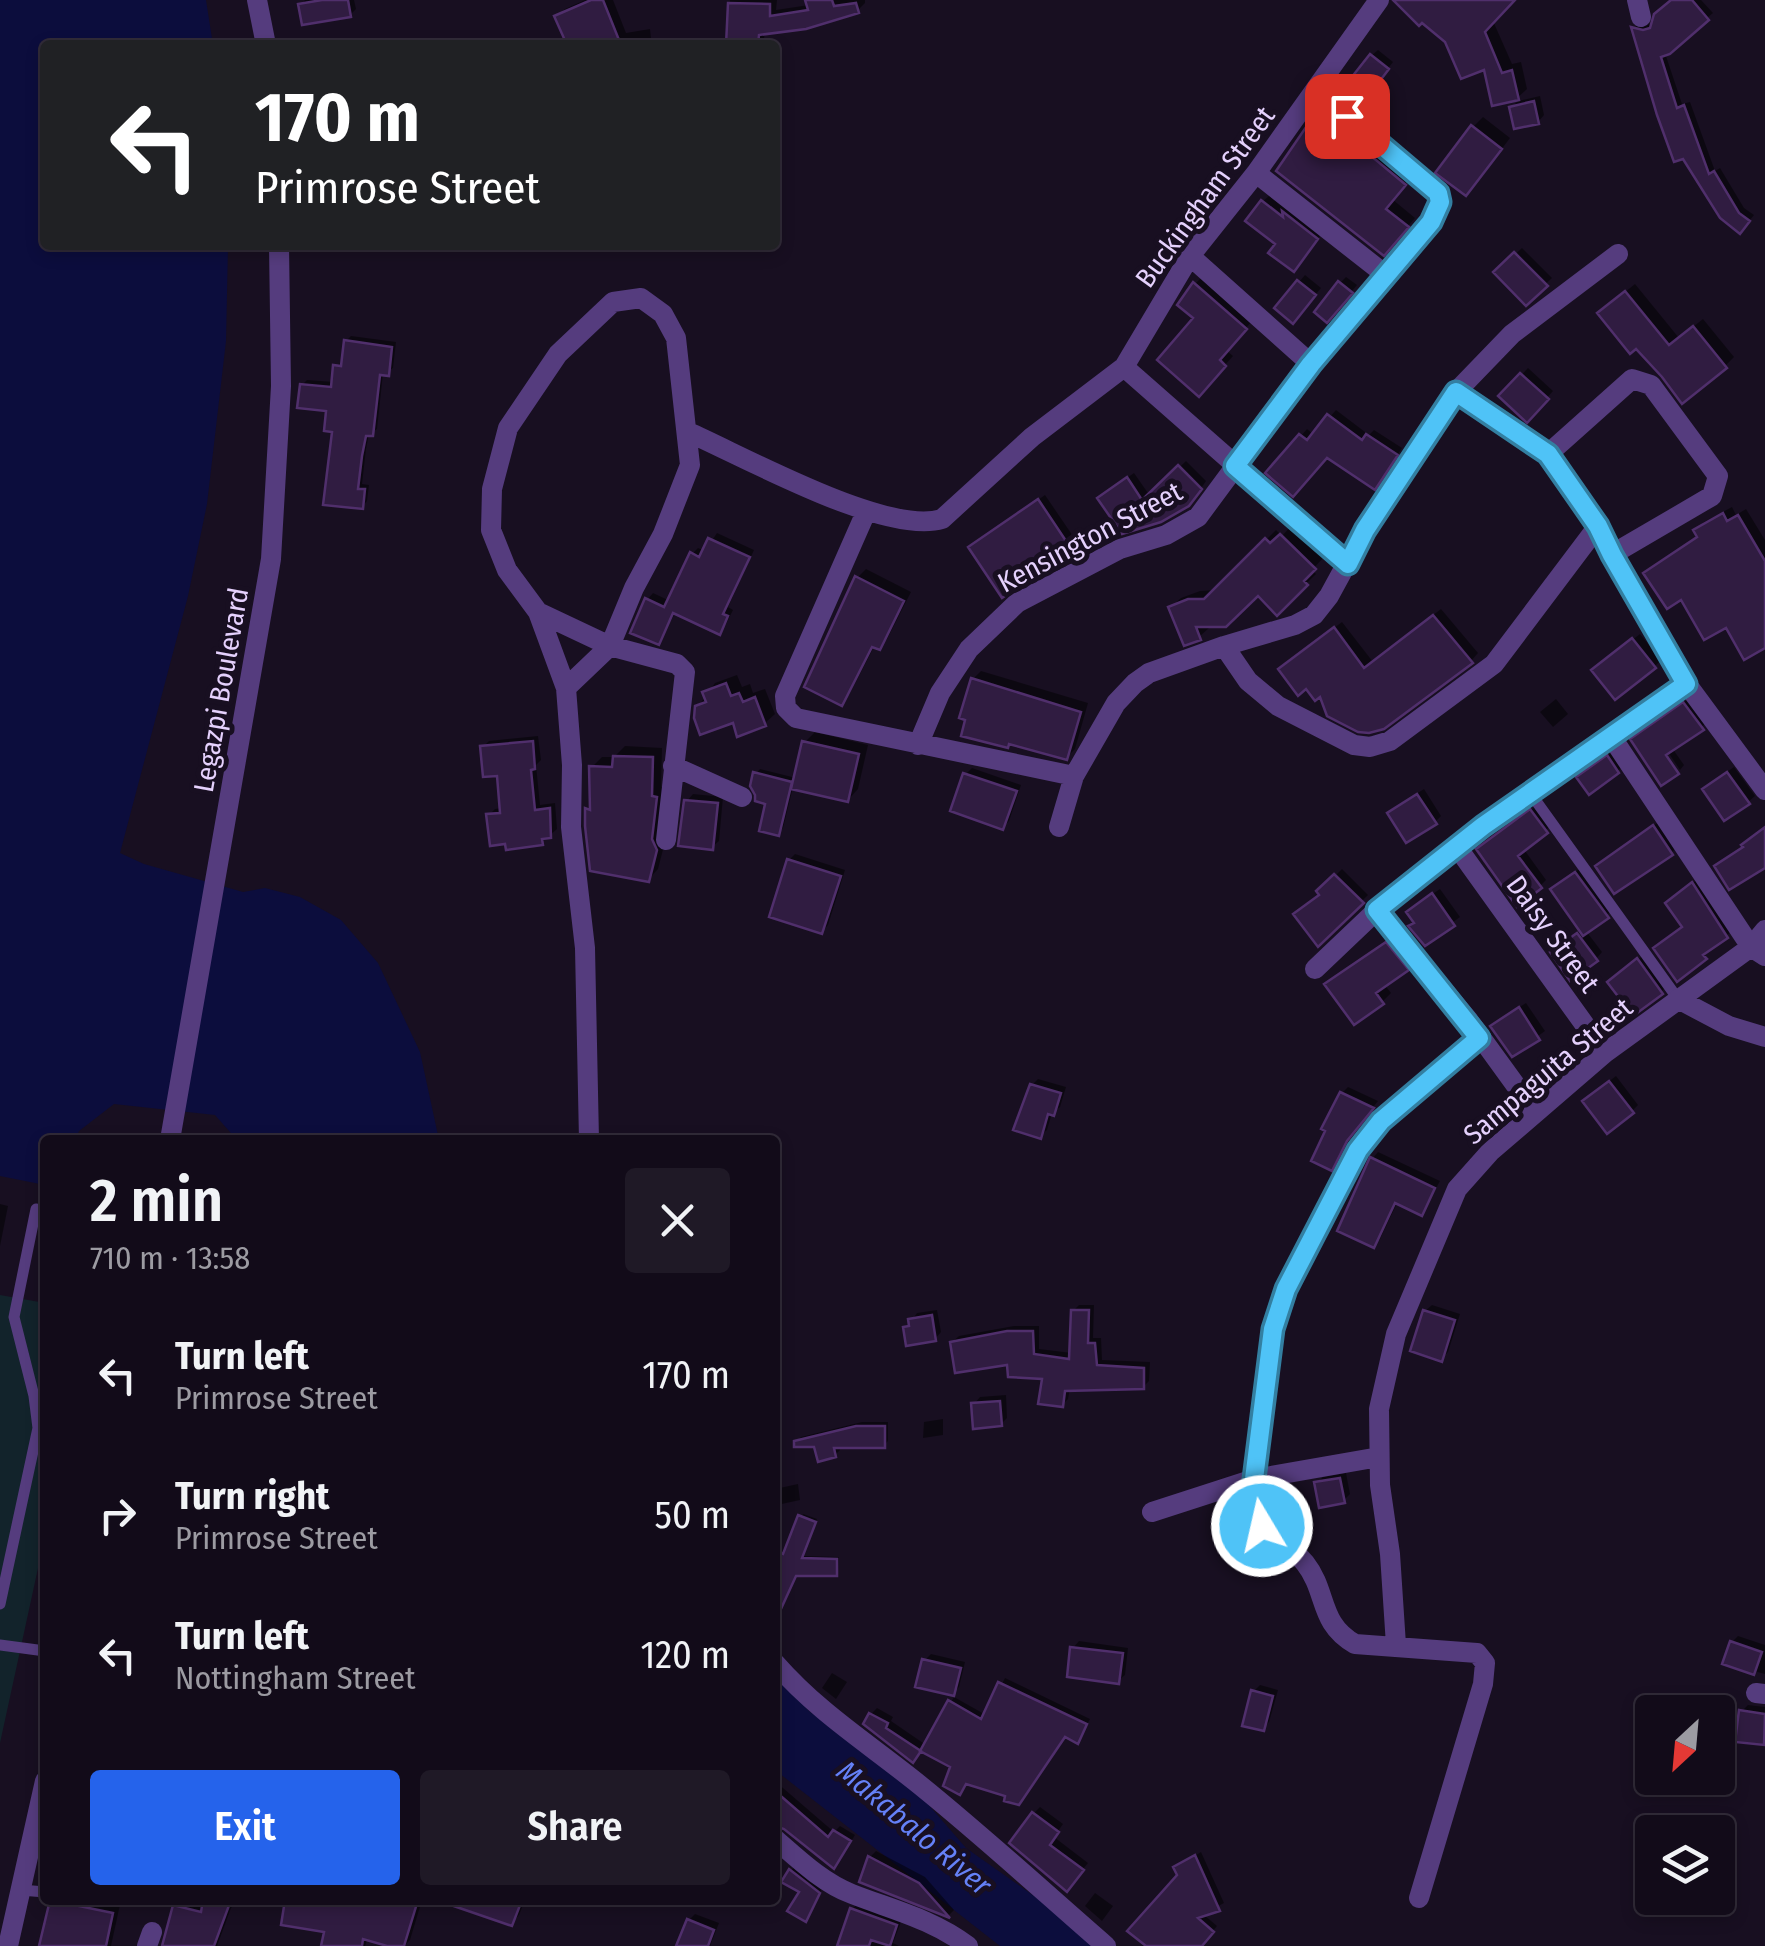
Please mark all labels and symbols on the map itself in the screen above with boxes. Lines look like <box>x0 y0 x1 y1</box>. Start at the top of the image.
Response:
pin <box>1305 74 1390 159</box>
street label: Buckingham Street <box>1128 99 1282 294</box>
street label: Kensington Street <box>992 474 1188 599</box>
street label: Legazpi Boulevard <box>187 585 255 795</box>
street label: Daisy Street <box>1500 869 1607 999</box>
street label: Sampaguita Street <box>1457 990 1640 1151</box>
position arrow <box>1210 1474 1314 1578</box>
north arrow <box>1635 1695 1735 1795</box>
water label: Makabalo River <box>829 1753 1000 1904</box>

